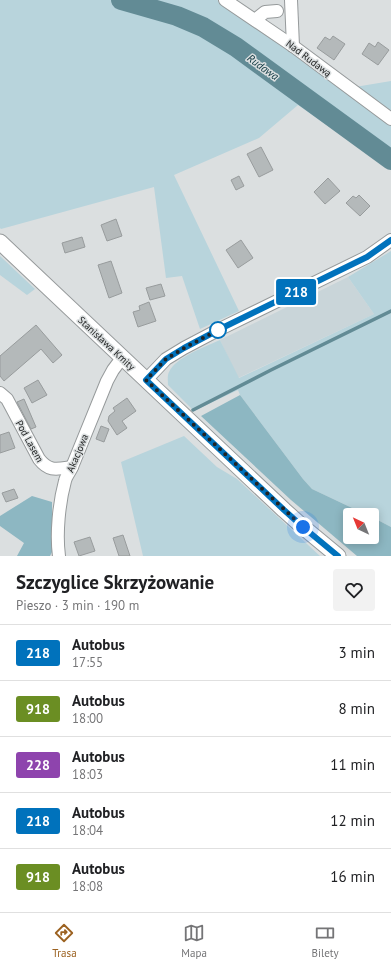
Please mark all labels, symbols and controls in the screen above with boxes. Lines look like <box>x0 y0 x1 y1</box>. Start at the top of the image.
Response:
street label: Nad Rudawą <box>283 37 334 80</box>
water label: Rudawa <box>245 51 282 83</box>
line badge: 218 <box>273 279 319 305</box>
text: 218 <box>284 283 308 301</box>
street label: Stanisława Kmity <box>75 314 138 373</box>
unlabelled marker <box>209 321 227 339</box>
street label: Pod Lasem <box>13 418 46 465</box>
street label: Akacjowa <box>64 432 91 474</box>
north arrow <box>343 508 379 544</box>
map controls <box>343 508 379 544</box>
your location <box>293 517 313 537</box>
button: heart <box>333 569 375 611</box>
text: Szczyglice Skrzyżowanie <box>16 570 214 594</box>
text: Pieszo · 3 min · 190 m <box>16 597 139 614</box>
text: Autobus <box>72 635 125 654</box>
text: 3 min <box>338 643 375 662</box>
text: 218 <box>26 644 50 662</box>
text: 17:55 <box>72 654 103 671</box>
text: Autobus <box>72 691 125 710</box>
text: 8 min <box>338 699 375 718</box>
text: 918 <box>26 700 50 718</box>
text: 18:00 <box>72 710 103 727</box>
text: Autobus <box>72 747 125 766</box>
text: 11 min <box>330 755 375 774</box>
text: 228 <box>26 756 50 774</box>
text: 18:03 <box>72 766 103 783</box>
text: Autobus <box>72 803 125 822</box>
text: 12 min <box>330 811 375 830</box>
text: 218 <box>26 812 50 830</box>
text: 18:04 <box>72 822 103 839</box>
text: Autobus <box>72 859 125 878</box>
text: 16 min <box>330 867 375 886</box>
text: 918 <box>26 868 50 886</box>
text: 18:08 <box>72 878 103 895</box>
tab: Trasa <box>52 922 77 960</box>
tab: Mapa <box>181 922 207 960</box>
tab: Bilety <box>312 922 339 960</box>

